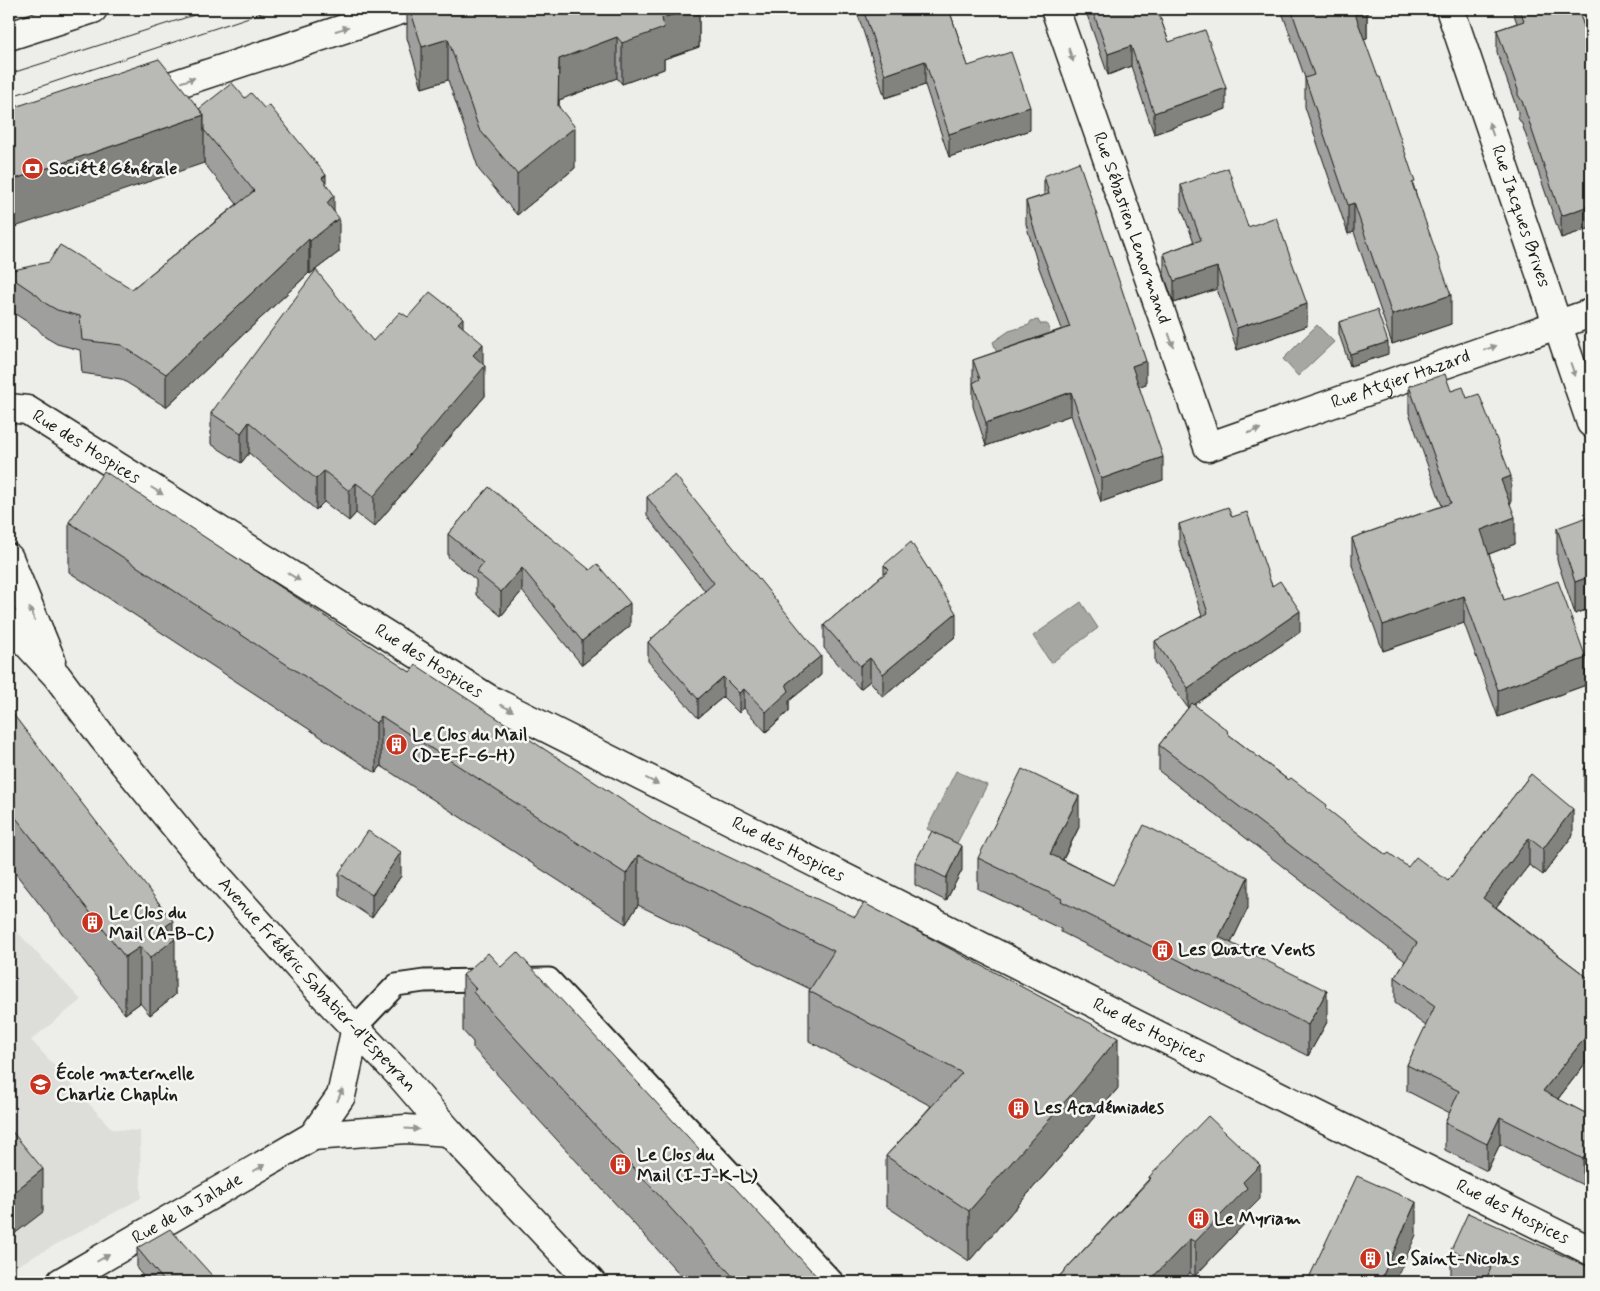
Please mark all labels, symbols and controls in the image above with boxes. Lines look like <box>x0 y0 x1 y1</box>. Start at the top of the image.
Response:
one-way arrow <box>335 25 350 33</box>
one-way arrow <box>1068 48 1076 63</box>
one-way arrow <box>181 76 196 84</box>
one-way arrow <box>1487 121 1495 136</box>
street label: Rue Sébastien Lenormand <box>1087 129 1176 327</box>
street label: Rue Jacques Brives <box>1485 142 1556 291</box>
bank icon: Société Générale <box>21 157 45 181</box>
place label: Société Générale <box>49 157 177 181</box>
one-way arrow <box>1168 333 1175 348</box>
street label: Rue Atgier Hazard <box>1328 344 1473 415</box>
one-way arrow <box>1483 344 1498 352</box>
one-way arrow <box>1570 363 1577 378</box>
street label: Rue des Hospices <box>28 404 145 490</box>
one-way arrow <box>1247 427 1262 435</box>
one-way arrow <box>150 487 163 496</box>
one-way arrow <box>288 573 301 582</box>
one-way arrow <box>28 606 36 621</box>
street label: Rue des Hospices <box>370 618 488 704</box>
one-way arrow <box>500 705 514 713</box>
place label: Le Clos du Mail (D-E-F-G-H) <box>412 723 527 768</box>
building icon: Le Clos du Mail (D-E-F-G-H) <box>384 733 408 757</box>
one-way arrow <box>645 777 660 785</box>
street label: Rue des Hospices <box>728 811 849 888</box>
street label: Avenue Frédéric Sabatier-d'Espeyran <box>212 872 422 1098</box>
place label: Le Clos du Mail (A-B-C) <box>109 901 214 946</box>
building icon: Le Clos du Mail (A-B-C) <box>81 911 105 935</box>
building icon: Les Quatre Vents <box>1150 938 1174 962</box>
place label: Les Quatre Vents <box>1178 938 1315 962</box>
street label: Rue des Hospices <box>1089 992 1210 1069</box>
place label: École maternelle Charlie Chaplin <box>56 1061 195 1107</box>
school or university icon: École maternelle Charlie Chaplin <box>28 1072 52 1096</box>
one-way arrow <box>336 1087 344 1102</box>
building icon: Les Académiades <box>1006 1096 1030 1120</box>
place label: Les Académiades <box>1034 1096 1164 1120</box>
one-way arrow <box>404 1126 420 1134</box>
place label: Le Clos du Mail (I-J-K-L) <box>637 1143 758 1188</box>
building icon: Le Clos du Mail (I-J-K-L) <box>609 1153 633 1177</box>
one-way arrow <box>252 1163 265 1172</box>
street label: Rue de la Jalade <box>128 1167 247 1250</box>
street label: Rue des Hospices <box>1452 1174 1573 1250</box>
building icon: Le Myriam <box>1186 1207 1210 1231</box>
place label: Le Myriam <box>1214 1207 1301 1231</box>
building icon: Le Saint-Nicolas <box>1358 1247 1382 1271</box>
place label: Le Saint-Nicolas <box>1386 1247 1519 1271</box>
one-way arrow <box>96 1254 110 1263</box>

